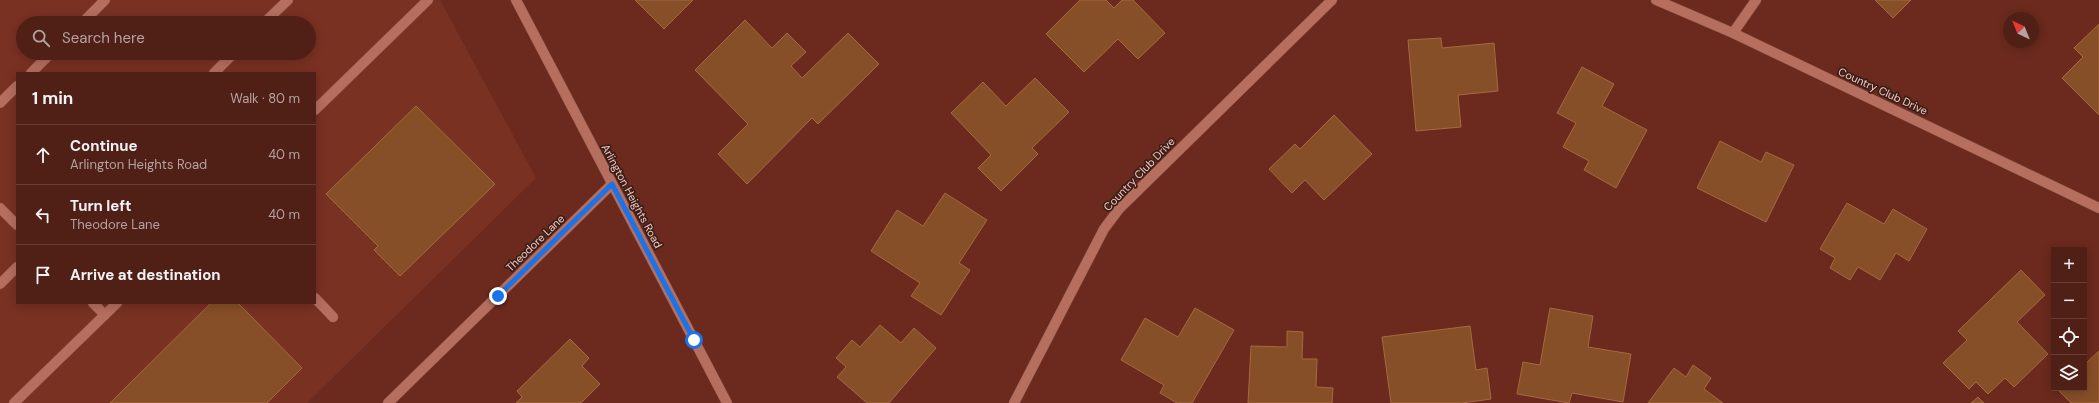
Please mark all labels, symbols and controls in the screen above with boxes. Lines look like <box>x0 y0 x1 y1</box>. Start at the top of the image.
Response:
north arrow <box>2003 12 2039 48</box>
search box <box>16 16 316 60</box>
icon: search <box>30 27 52 49</box>
text: Search here <box>62 28 145 48</box>
street label: Country Club Drive <box>1836 64 1930 118</box>
text: 1 min <box>32 87 73 109</box>
text: Walk · 80 m <box>230 90 300 107</box>
street label: Country Club Drive <box>1100 134 1178 214</box>
text: Continue <box>70 136 138 156</box>
street label: Arlington Heights Road <box>599 141 665 251</box>
icon: ahead <box>32 144 54 166</box>
text: 40 m <box>268 146 300 163</box>
text: Arlington Heights Road <box>70 156 207 173</box>
text: Turn left <box>70 196 131 216</box>
icon: left <box>32 204 54 226</box>
text: 40 m <box>268 206 300 223</box>
street label: Theodore Lane <box>503 212 567 274</box>
text: Theodore Lane <box>70 216 160 233</box>
map controls <box>2051 247 2087 391</box>
button: + <box>2051 247 2087 283</box>
icon: arrive <box>32 264 54 286</box>
text: Arrive at destination <box>70 265 221 285</box>
button: − <box>2051 283 2087 319</box>
route end <box>489 287 507 305</box>
button: locate <box>2051 319 2087 355</box>
route start <box>685 331 703 349</box>
button: layers <box>2051 355 2087 391</box>

